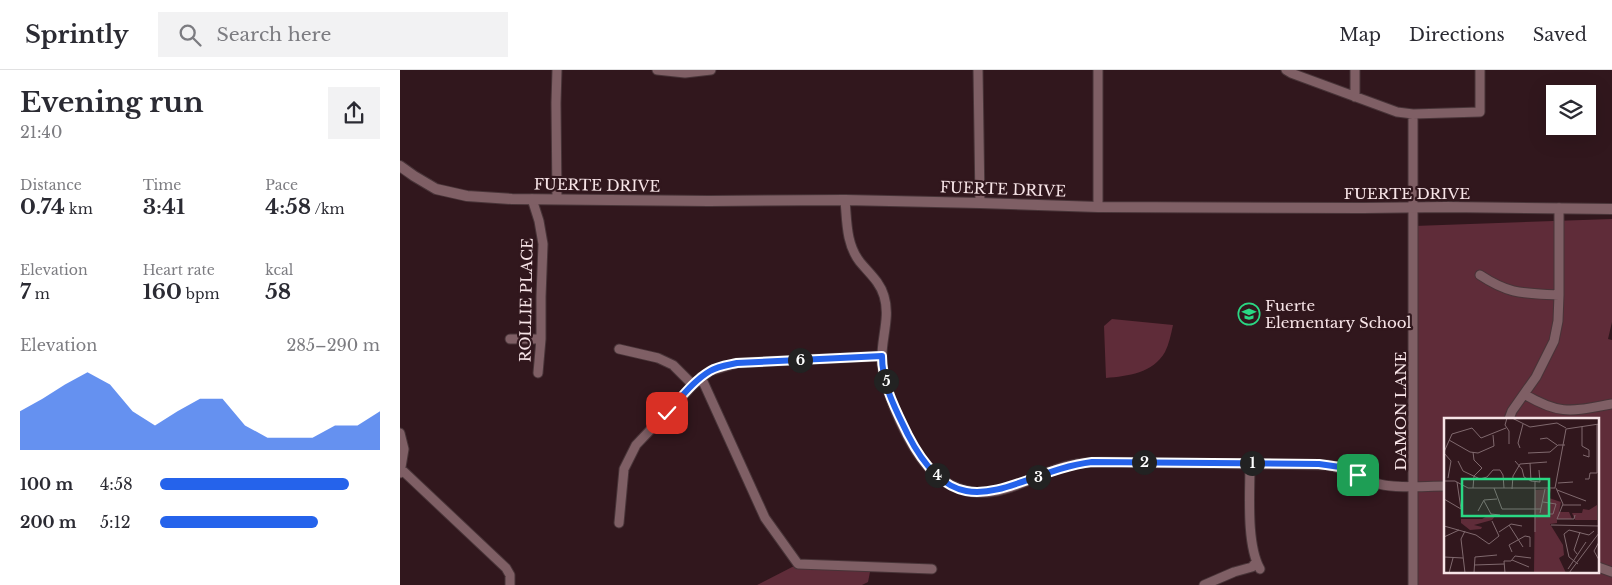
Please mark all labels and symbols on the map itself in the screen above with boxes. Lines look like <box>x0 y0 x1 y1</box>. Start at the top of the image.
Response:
street label: FUERTE DRIVE <box>534 174 660 196</box>
street label: FUERTE DRIVE <box>940 177 1067 201</box>
street label: FUERTE DRIVE <box>1344 184 1470 203</box>
street label: ROLLIE PLACE <box>515 238 537 362</box>
place label: Fuerte Elementary School <box>1265 296 1412 332</box>
school or university icon: Fuerte Elementary School <box>1237 302 1261 326</box>
pin: 6 <box>788 348 812 372</box>
street label: DAMON LANE <box>1391 351 1410 471</box>
pin: 5 <box>874 368 898 394</box>
pin <box>646 392 688 434</box>
inset map <box>1444 418 1600 572</box>
pin: 2 <box>1132 450 1156 474</box>
pin: 1 <box>1240 450 1264 476</box>
pin <box>1337 454 1379 496</box>
pin: 4 <box>924 462 950 488</box>
pin: 3 <box>1026 464 1050 490</box>

